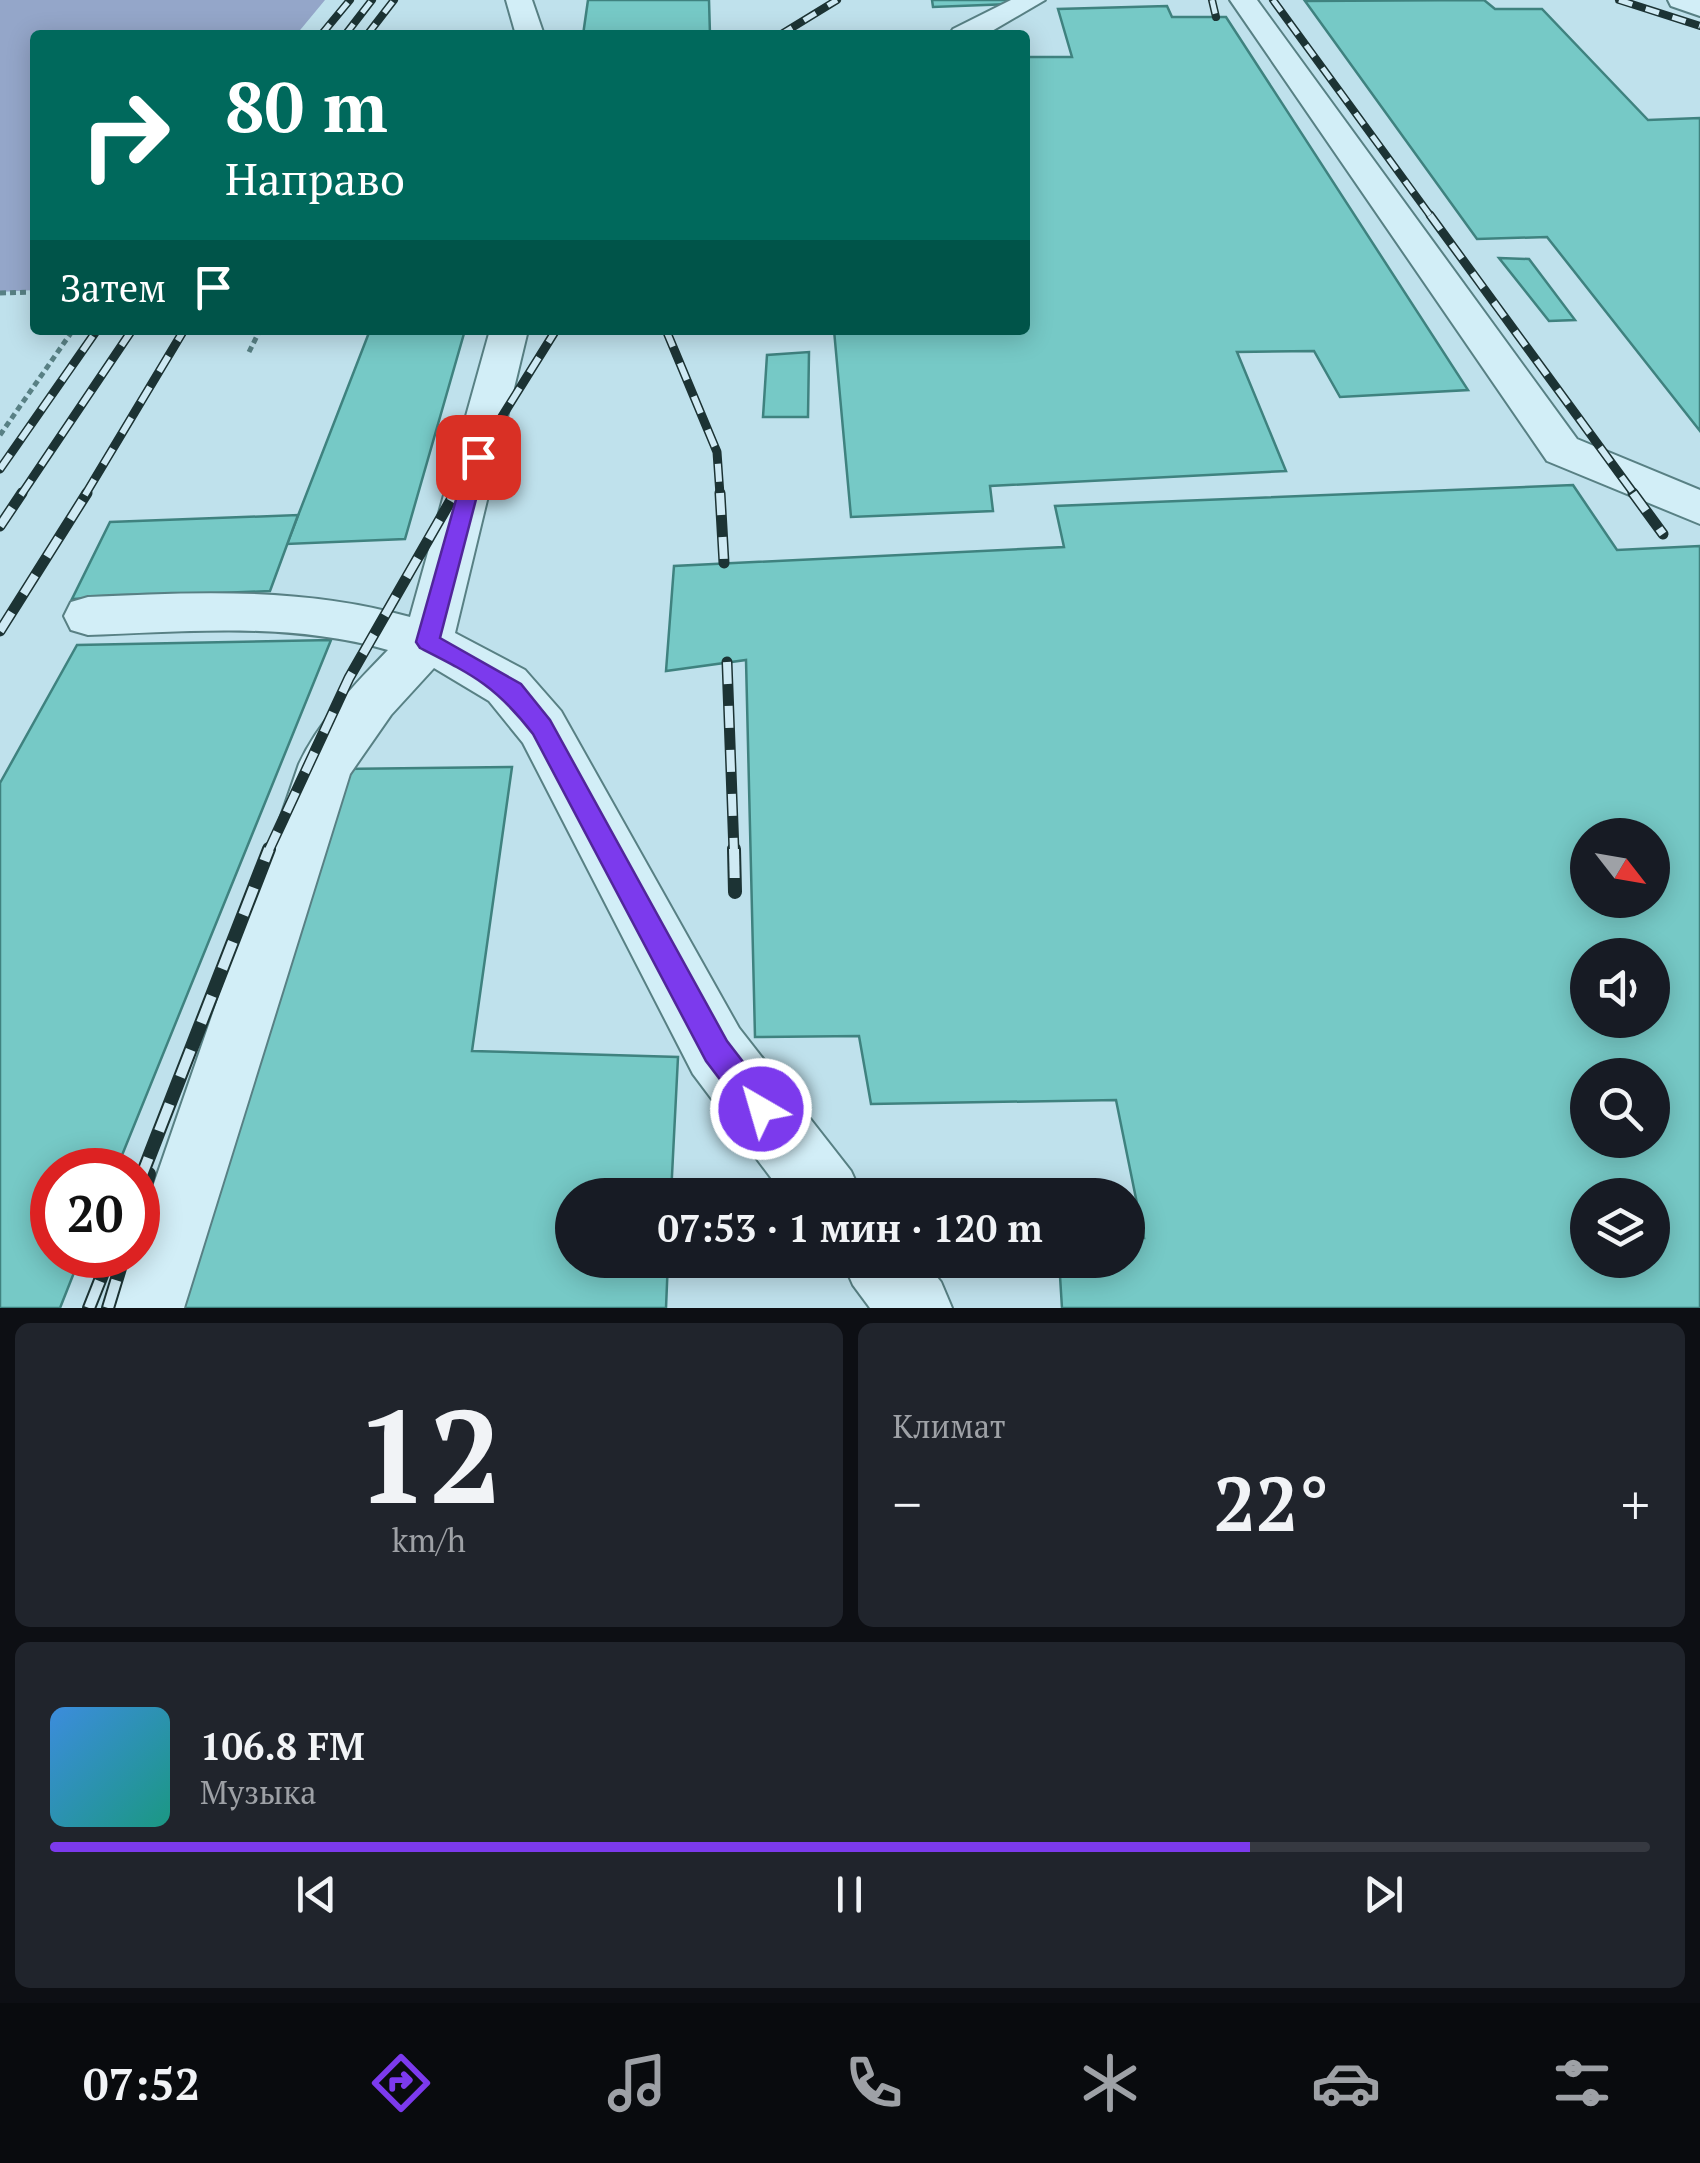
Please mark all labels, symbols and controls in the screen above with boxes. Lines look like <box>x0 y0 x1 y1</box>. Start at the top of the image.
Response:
text: 80 m <box>225 59 388 152</box>
icon: right <box>60 70 190 200</box>
text: Направо <box>225 148 405 208</box>
icon: arrive <box>186 260 241 315</box>
text: Затем <box>60 263 166 313</box>
pin <box>436 415 521 500</box>
icon: arrive <box>451 430 506 485</box>
north arrow <box>1570 818 1670 918</box>
map controls <box>1570 818 1670 1278</box>
button: sound <box>1570 938 1670 1038</box>
position arrow <box>709 1057 813 1161</box>
button: search <box>1570 1058 1670 1158</box>
speed limit sign: 20 <box>30 1148 160 1278</box>
button: layers <box>1570 1178 1670 1278</box>
text: 07:53 · 1 мин · 120 m <box>657 1203 1043 1253</box>
text: 12 <box>355 1368 502 1540</box>
text: Климат <box>893 1405 1006 1447</box>
text: 22° <box>1213 1453 1329 1552</box>
text: − <box>893 1467 922 1540</box>
text: + <box>1621 1467 1650 1540</box>
text: km/h <box>392 1519 466 1561</box>
text: 106.8 FM <box>200 1721 365 1771</box>
text: Музыка <box>200 1771 316 1813</box>
icon: previous <box>289 1867 344 1922</box>
icon: pause <box>822 1867 877 1922</box>
icon: next <box>1356 1867 1411 1922</box>
icon: directions <box>366 2048 436 2118</box>
icon: music <box>602 2048 672 2118</box>
icon: phone <box>839 2048 909 2118</box>
icon: climate <box>1075 2048 1145 2118</box>
icon: car <box>1311 2048 1381 2118</box>
icon: filters <box>1547 2048 1617 2118</box>
text: 07:52 <box>83 2053 200 2113</box>

